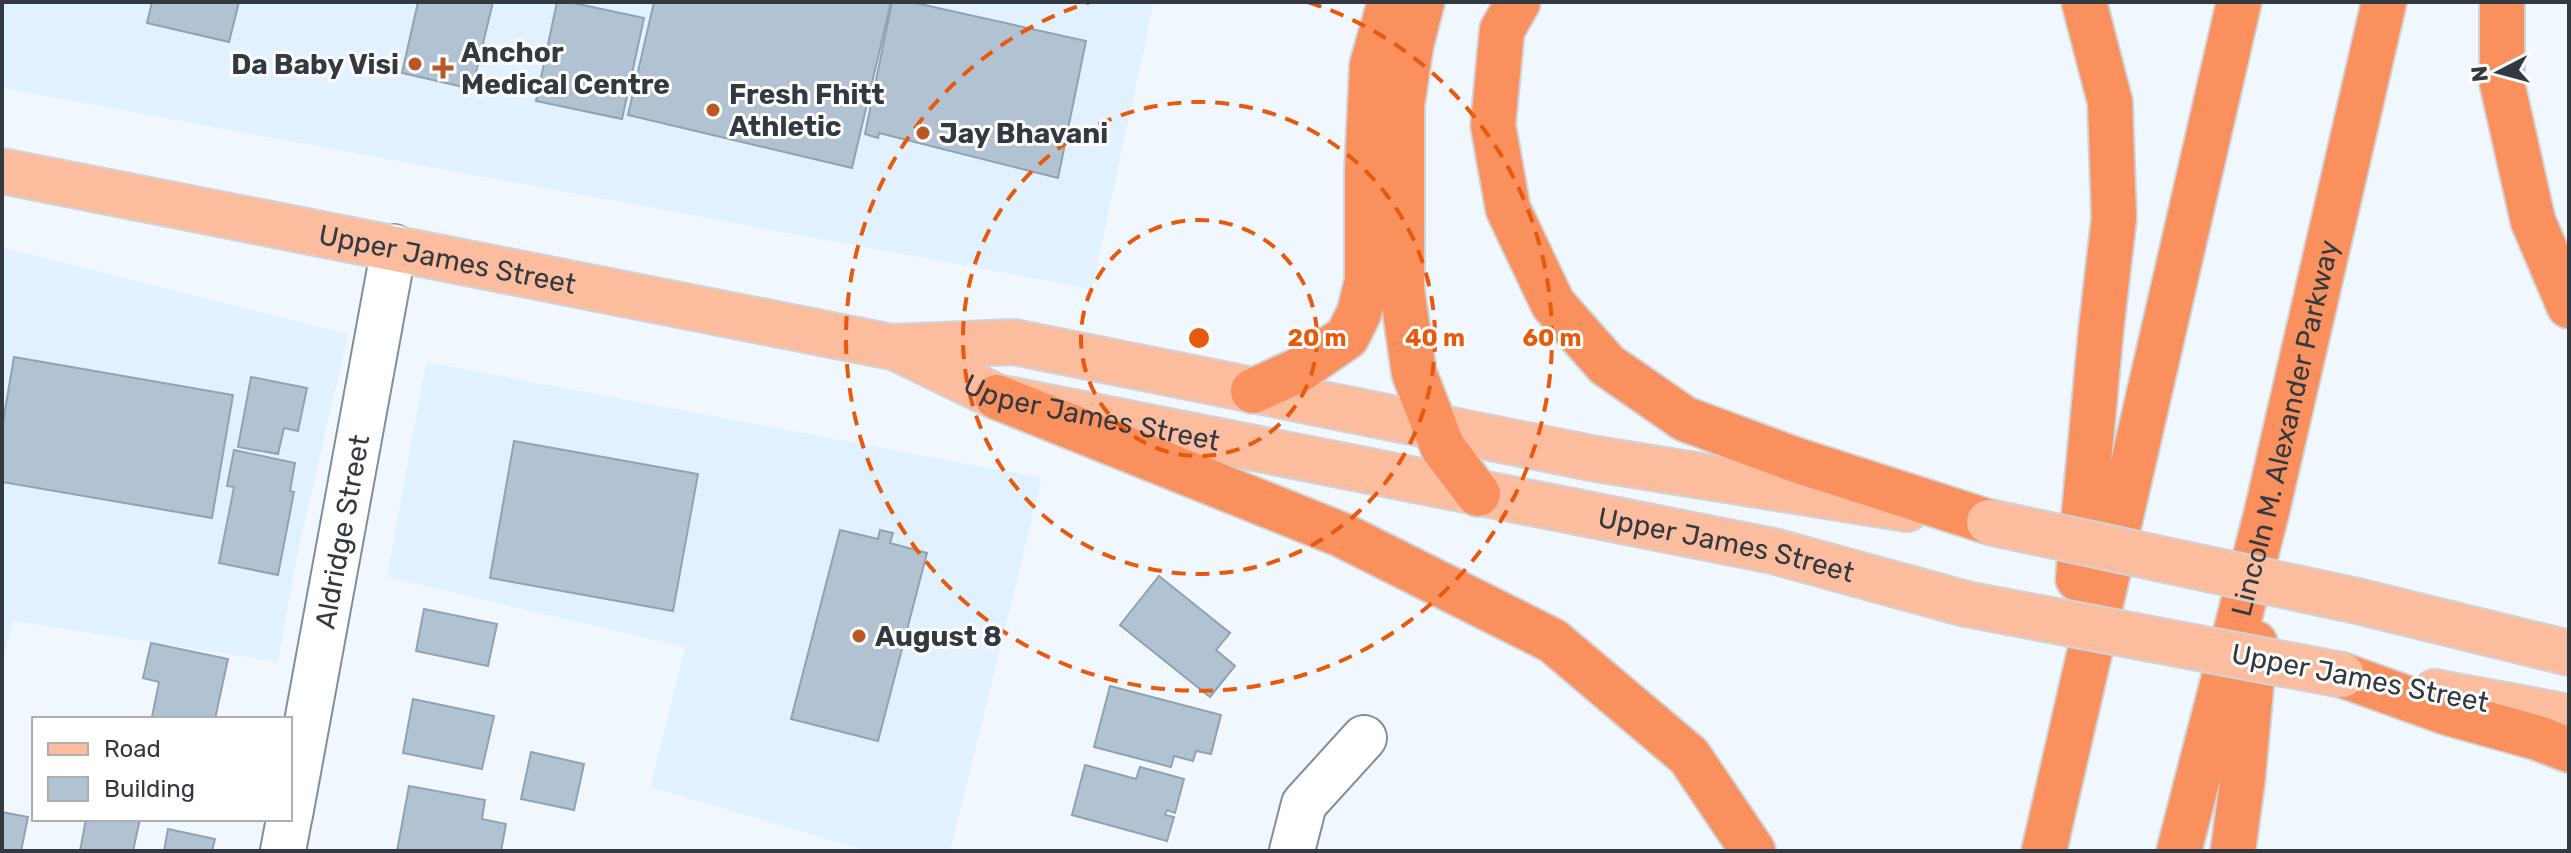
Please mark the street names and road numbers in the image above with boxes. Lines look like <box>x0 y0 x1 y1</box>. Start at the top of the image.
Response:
street label: Upper James Street <box>316 218 579 301</box>
street label: Lincoln M. Alexander Parkway <box>2224 237 2345 620</box>
street label: Upper James Street <box>959 367 1223 457</box>
street label: Aldridge Street <box>308 432 376 631</box>
street label: Upper James Street <box>1595 500 1858 589</box>
street label: Upper James Street <box>2229 637 2491 719</box>

